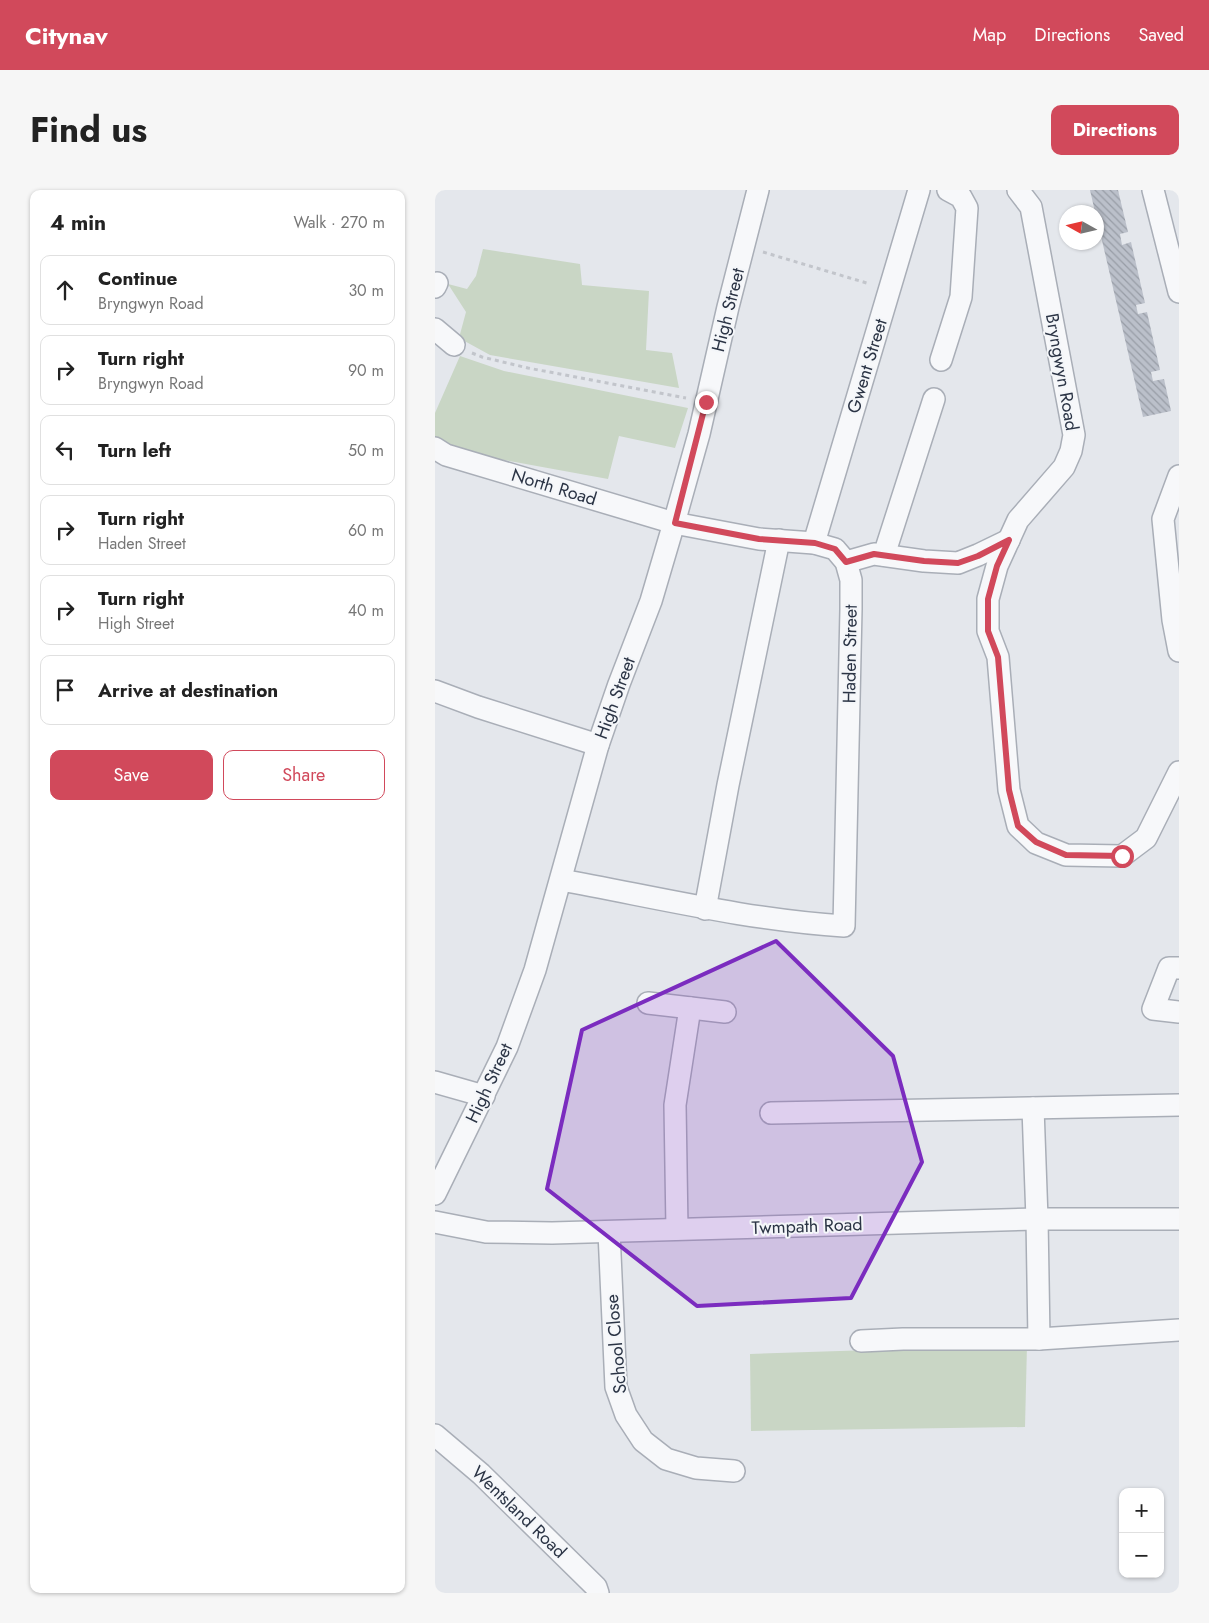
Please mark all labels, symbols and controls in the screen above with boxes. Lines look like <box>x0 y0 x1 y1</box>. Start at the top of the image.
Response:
text: Citynav <box>25 18 108 53</box>
text: Map <box>973 22 1006 48</box>
text: Directions <box>1034 22 1110 48</box>
text: Saved <box>1138 22 1184 48</box>
text: Find us <box>30 105 147 155</box>
button: Directions <box>1051 105 1179 155</box>
north arrow <box>1059 205 1104 250</box>
text: 4 min <box>50 208 106 238</box>
text: Walk · 270 m <box>294 211 385 234</box>
text: Continue <box>98 265 177 292</box>
street label: High Street <box>705 265 751 355</box>
icon: ahead <box>51 276 79 304</box>
text: 30 m <box>348 279 384 302</box>
text: Bryngwyn Road <box>98 292 204 315</box>
street label: Bryngwyn Road <box>1039 311 1085 433</box>
street label: Gwent Street <box>840 315 894 416</box>
text: Turn right <box>98 345 184 372</box>
icon: right <box>51 356 79 384</box>
text: 90 m <box>348 359 384 382</box>
text: Bryngwyn Road <box>98 372 204 395</box>
route end <box>695 391 718 414</box>
icon: left <box>51 436 79 464</box>
text: Turn left <box>98 437 171 464</box>
text: 50 m <box>348 439 384 462</box>
street label: North Road <box>508 462 600 512</box>
text: Turn right <box>98 505 184 532</box>
icon: right <box>51 516 79 544</box>
text: 60 m <box>348 519 384 542</box>
text: Haden Street <box>98 532 186 555</box>
text: Turn right <box>98 585 184 612</box>
icon: right <box>51 596 79 624</box>
text: 40 m <box>348 599 384 622</box>
street label: Haden Street <box>836 604 864 704</box>
text: High Street <box>98 612 174 635</box>
street label: High Street <box>588 653 642 743</box>
icon: arrive <box>51 676 79 704</box>
text: Arrive at destination <box>98 677 278 704</box>
button: Save <box>50 750 213 800</box>
button: Share <box>223 750 385 800</box>
route start <box>1111 845 1134 868</box>
street label: High Street <box>459 1038 519 1127</box>
street label: Twmpath Road <box>751 1211 863 1241</box>
street label: School Close <box>599 1293 633 1395</box>
street label: Wentsland Road <box>466 1460 572 1564</box>
map controls <box>1119 1488 1164 1578</box>
button: + <box>1119 1488 1164 1533</box>
button: − <box>1119 1533 1164 1578</box>

